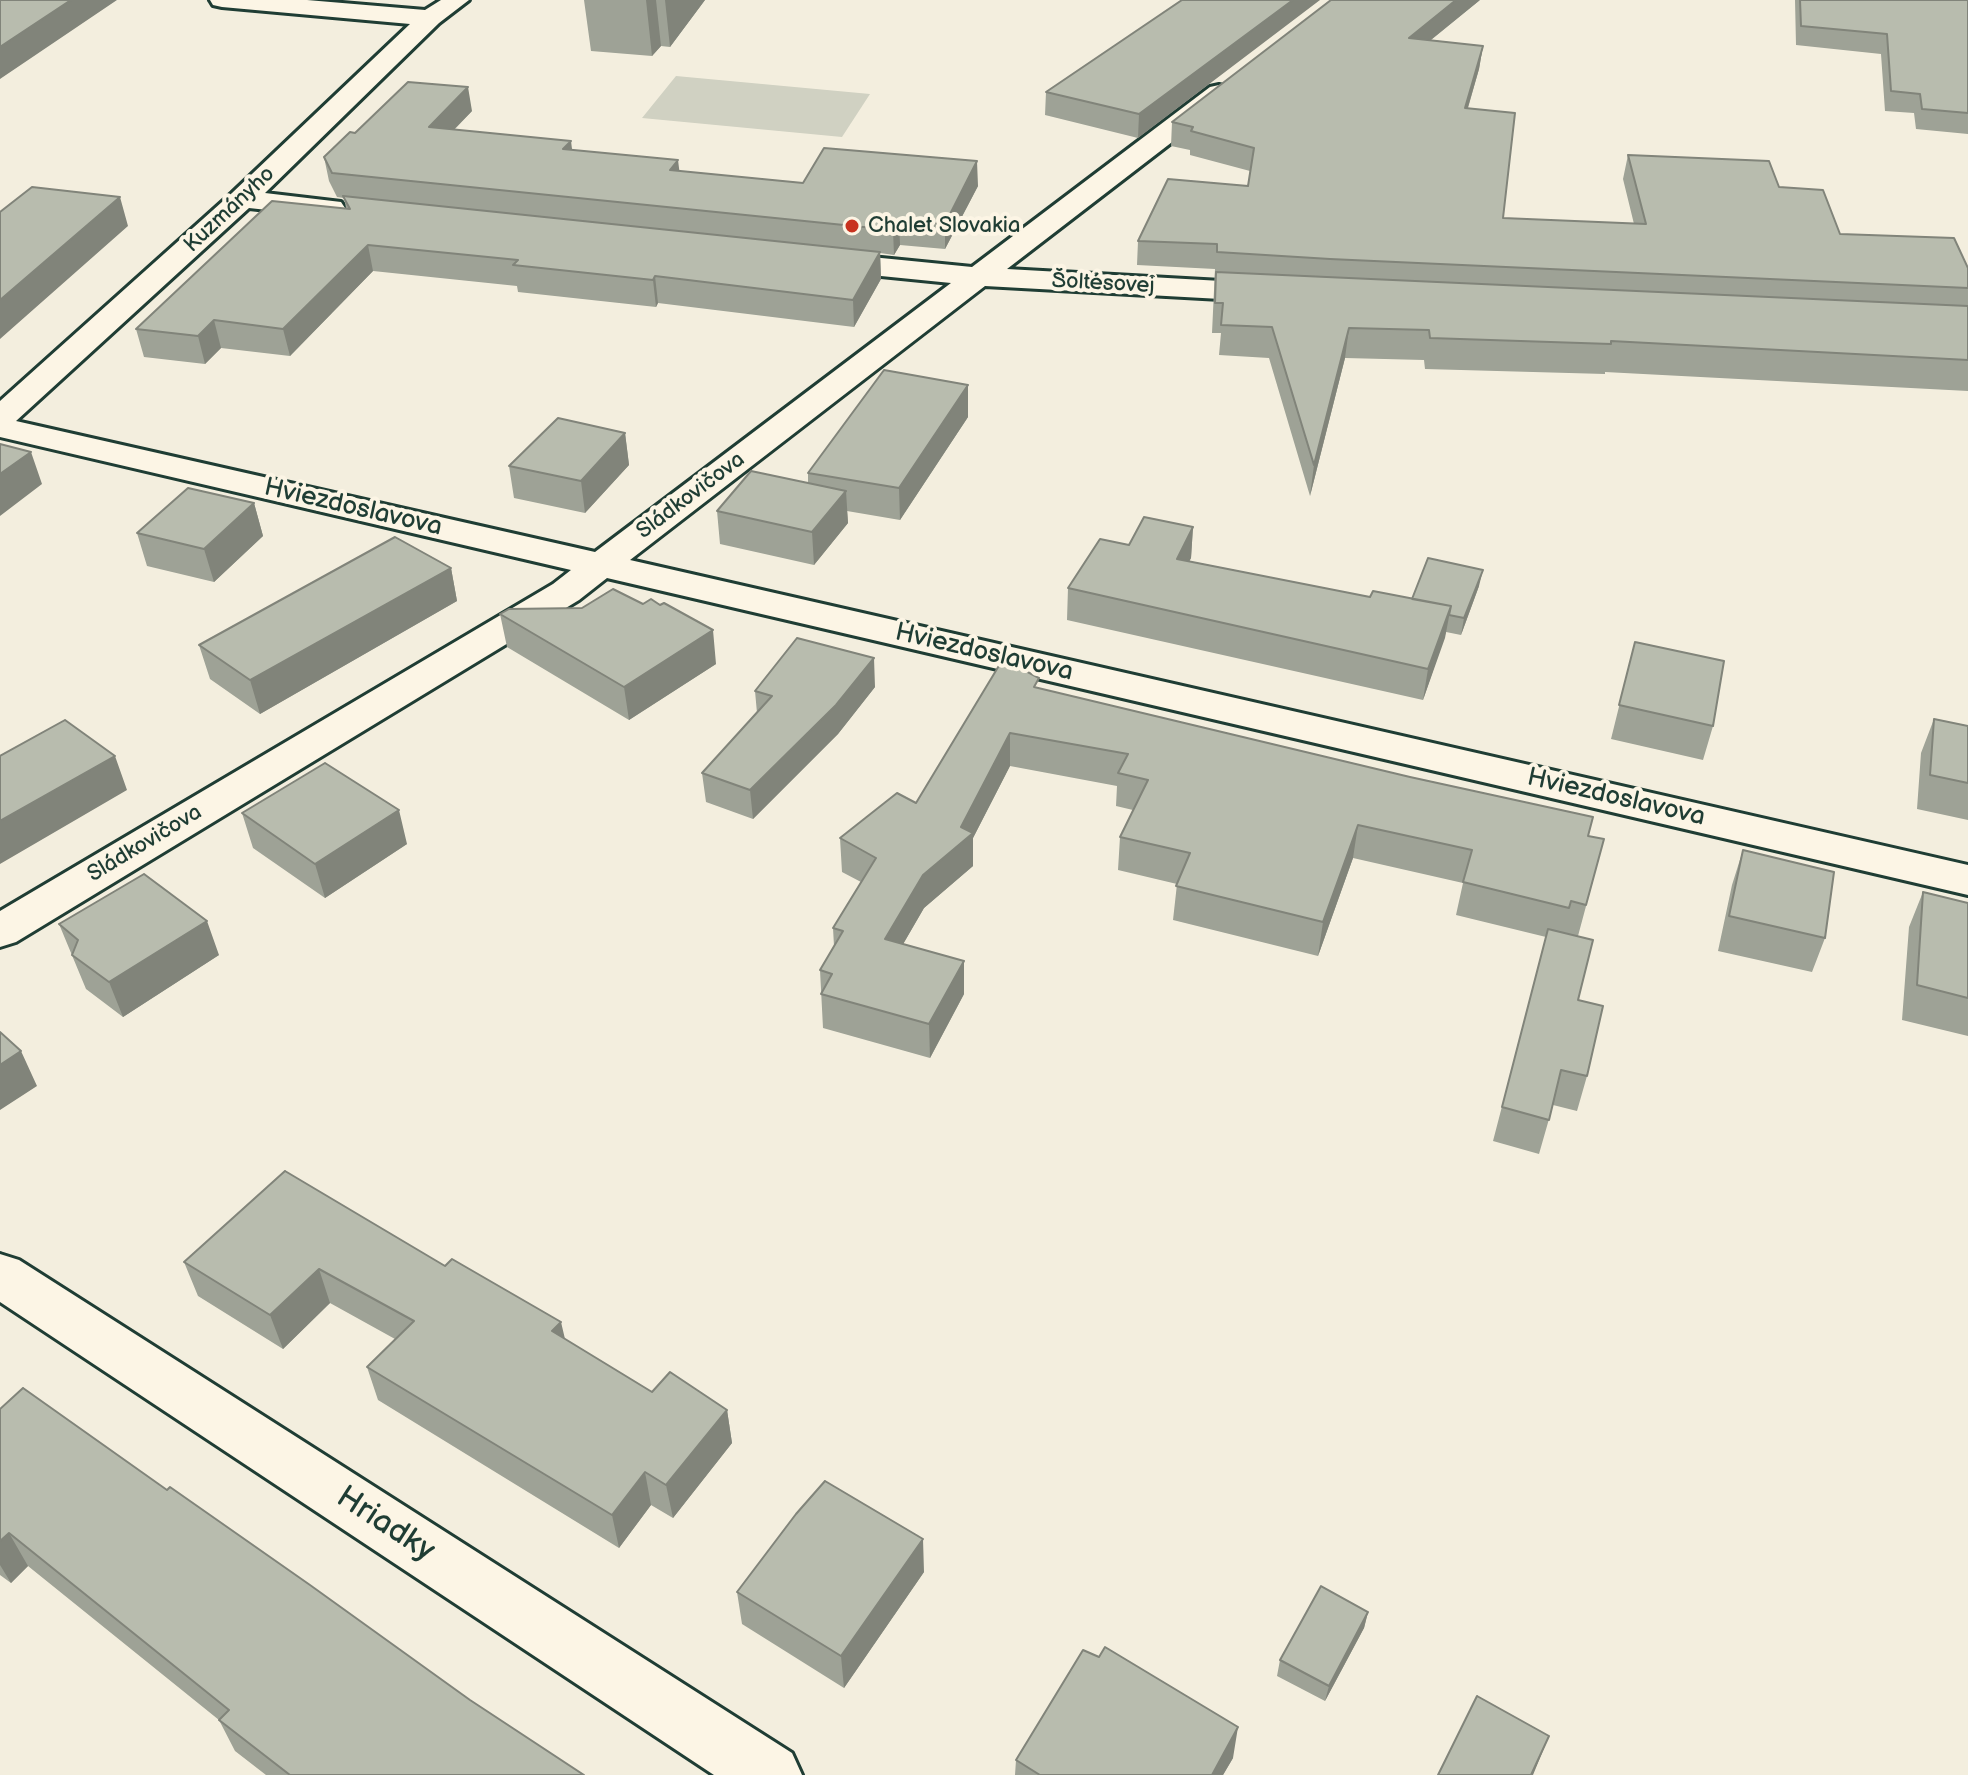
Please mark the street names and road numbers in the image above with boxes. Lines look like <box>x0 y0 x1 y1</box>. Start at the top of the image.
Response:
street label: Kuzmányho <box>179 161 281 259</box>
street label: Šoltésovej <box>1051 268 1155 300</box>
street label: Sládkovičova <box>632 447 750 545</box>
street label: Hviezdoslavova <box>261 472 445 544</box>
street label: Hviezdoslavova <box>892 617 1076 689</box>
street label: Hviezdoslavova <box>1524 762 1708 834</box>
street label: Sládkovičova <box>83 800 207 888</box>
street label: Hriadky <box>329 1479 441 1571</box>

